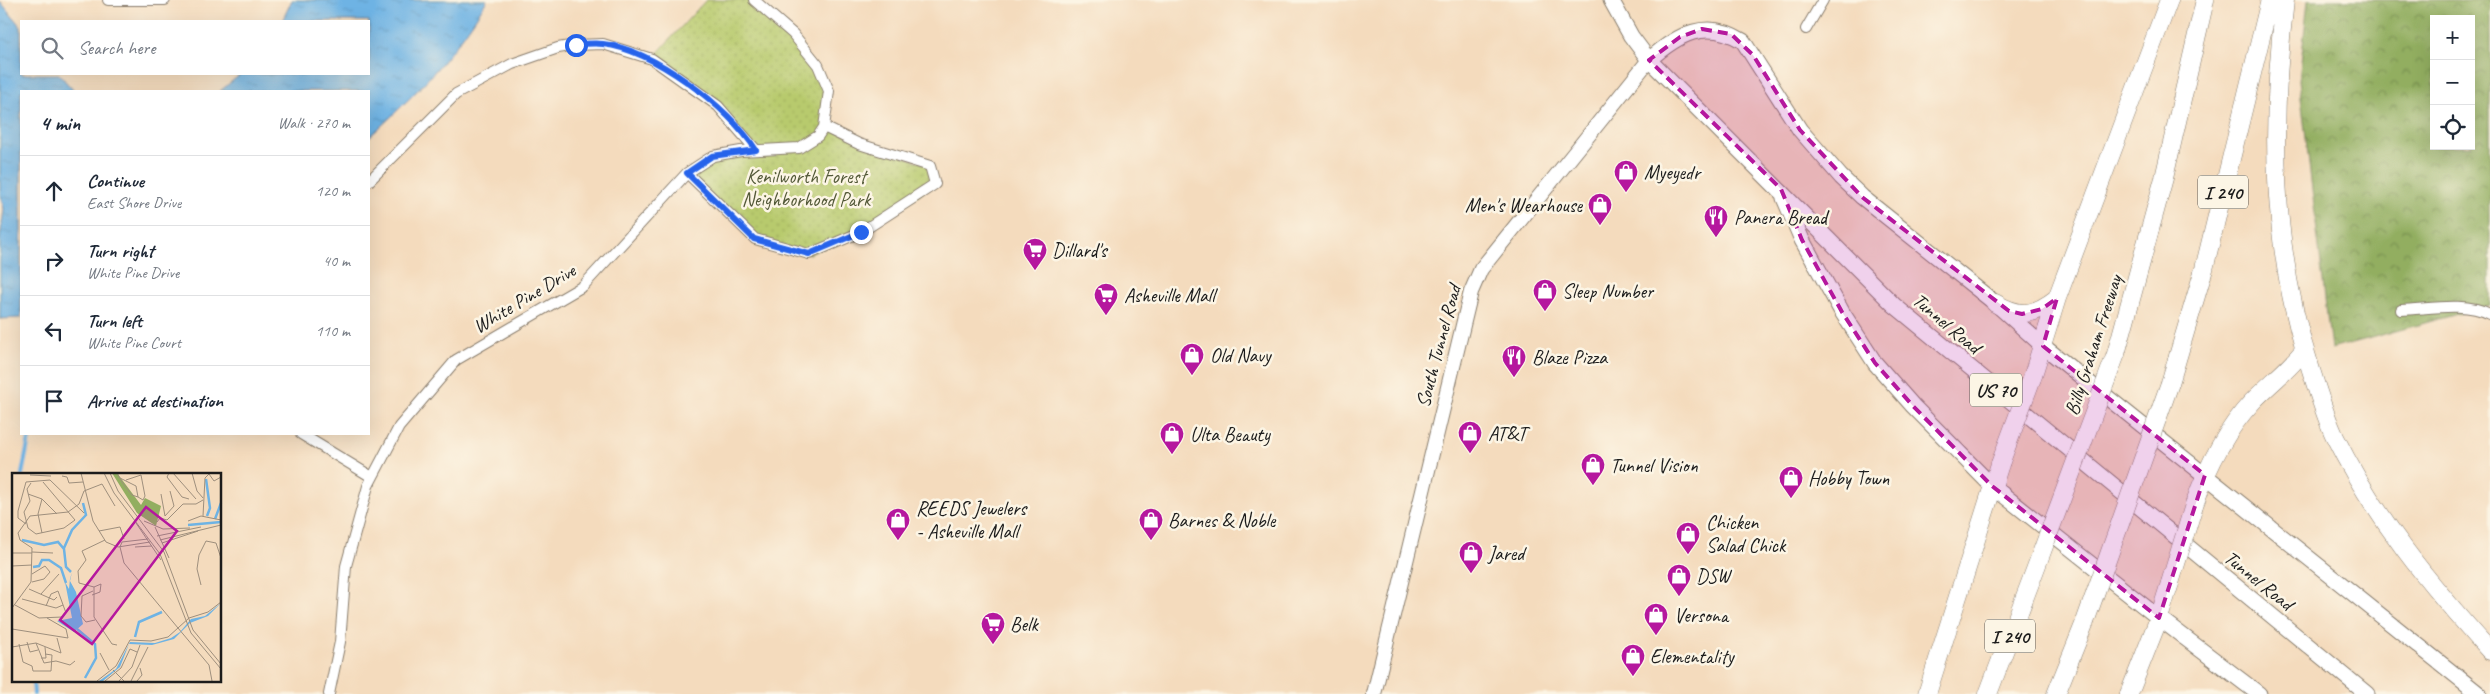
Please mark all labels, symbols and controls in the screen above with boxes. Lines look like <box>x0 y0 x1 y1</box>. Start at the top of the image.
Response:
map controls <box>2430 15 2475 150</box>
button: + <box>2430 15 2475 60</box>
search box <box>20 20 370 75</box>
icon: search <box>38 34 66 62</box>
route start <box>565 34 588 57</box>
text: Search here <box>78 36 155 60</box>
button: − <box>2430 60 2475 105</box>
button: locate <box>2430 105 2475 150</box>
text: 4 min <box>40 110 80 136</box>
text: Walk · 270 m <box>278 113 350 133</box>
shop icon: Myeyedr <box>1613 159 1639 193</box>
place label: Myeyedr <box>1644 160 1702 185</box>
park label: Kenilworth Forest Neighborhood Park <box>742 164 872 212</box>
text: Continue <box>87 169 144 193</box>
road number: I 240 <box>2198 176 2248 208</box>
icon: ahead <box>40 177 68 205</box>
text: 120 m <box>316 181 350 201</box>
shop icon: Men's Wearhouse <box>1587 192 1613 226</box>
text: East Shore Drive <box>87 193 181 213</box>
place label: Men's Wearhouse <box>1465 193 1583 218</box>
restaurant icon: Panera Bread <box>1703 204 1729 238</box>
place label: Panera Bread <box>1734 205 1830 230</box>
route end <box>850 221 873 244</box>
supermarket icon: Dillard's <box>1022 237 1048 271</box>
place label: Dillard's <box>1052 238 1109 263</box>
text: Turn right <box>87 239 154 263</box>
icon: right <box>40 247 68 275</box>
text: 40 m <box>323 251 350 271</box>
street label: White Pine Drive <box>468 257 581 339</box>
text: White Pine Drive <box>87 263 179 283</box>
street label: Billy Graham Freeway <box>2059 270 2129 418</box>
shop icon: Sleep Number <box>1532 278 1558 312</box>
street label: South Tunnel Road <box>1410 279 1468 410</box>
place label: Sleep Number <box>1562 279 1655 304</box>
supermarket icon: Asheville Mall <box>1093 282 1119 316</box>
place label: Asheville Mall <box>1124 283 1218 308</box>
street label: Tunnel Road <box>1907 288 1988 361</box>
text: Turn left <box>87 309 142 333</box>
icon: left <box>40 317 68 345</box>
text: 110 m <box>316 321 350 341</box>
text: White Pine Court <box>87 333 181 353</box>
shop icon: Old Navy <box>1179 342 1205 376</box>
place label: Old Navy <box>1210 343 1273 368</box>
restaurant icon: Blaze Pizza <box>1501 344 1527 378</box>
place label: Blaze Pizza <box>1532 345 1608 370</box>
road number: US 70 <box>1970 374 2022 406</box>
icon: arrive <box>40 387 68 415</box>
text: Arrive at destination <box>87 389 223 413</box>
shop icon: AT&T <box>1457 420 1483 454</box>
shop icon: Ulta Beauty <box>1159 421 1185 455</box>
place label: AT&T <box>1488 421 1530 446</box>
place label: Ulta Beauty <box>1190 422 1271 447</box>
shop icon: Tunnel Vision <box>1580 452 1606 486</box>
place label: Tunnel Vision <box>1610 453 1699 478</box>
shop icon: Hobby Town <box>1778 465 1804 499</box>
place label: Hobby Town <box>1808 466 1890 491</box>
inset map <box>12 473 221 682</box>
place label: REEDS Jewelers - Asheville Mall <box>916 496 1028 544</box>
shop icon: REEDS Jewelers - Asheville Mall <box>885 507 911 541</box>
shop icon: Barnes & Noble <box>1138 507 1164 541</box>
place label: Barnes & Noble <box>1168 508 1277 533</box>
place label: Chicken Salad Chick <box>1706 510 1787 558</box>
shop icon: Chicken Salad Chick <box>1675 521 1701 555</box>
shop icon: Jared <box>1458 540 1484 574</box>
place label: Jared <box>1487 541 1527 566</box>
street label: Tunnel Road <box>2219 545 2301 618</box>
shop icon: DSW <box>1666 563 1692 597</box>
place label: DSW <box>1696 564 1733 589</box>
shop icon: Versona <box>1643 602 1669 636</box>
place label: Versona <box>1674 603 1730 628</box>
supermarket icon: Belk <box>980 611 1006 645</box>
place label: Belk <box>1010 612 1039 637</box>
road number: I 240 <box>1985 620 2035 652</box>
shop icon: Elementality <box>1620 643 1646 677</box>
place label: Elementality <box>1650 644 1736 669</box>

